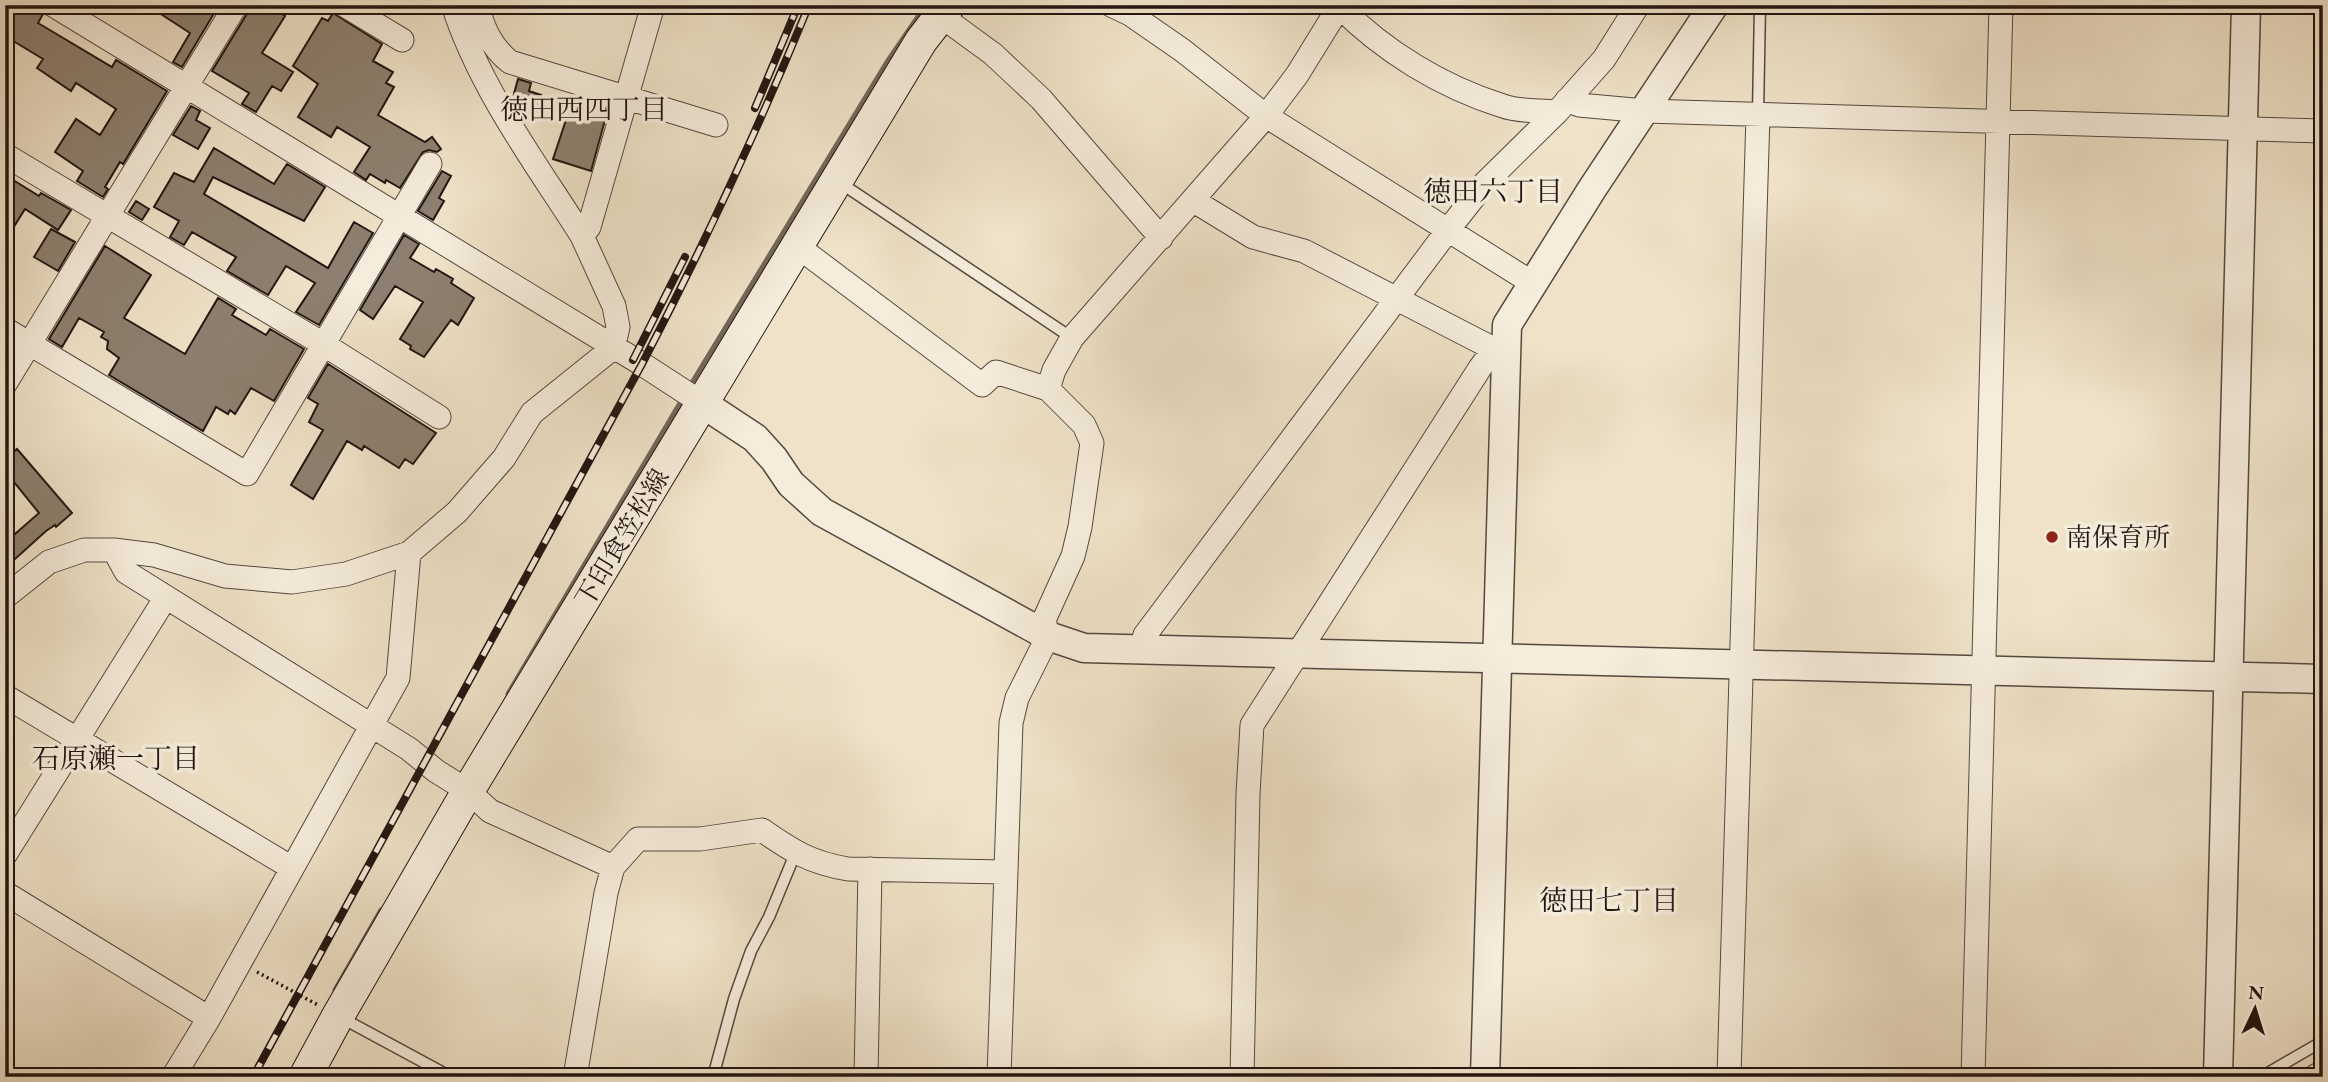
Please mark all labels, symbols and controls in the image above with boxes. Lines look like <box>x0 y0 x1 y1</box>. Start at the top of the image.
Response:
district label: 徳田西四丁目 <box>500 91 668 127</box>
district label: 徳田六丁目 <box>1423 173 1563 209</box>
street label: 下印食笠松線 <box>567 462 677 614</box>
place label: 南保育所 <box>2066 520 2170 554</box>
marker: 南保育所 <box>2044 529 2060 545</box>
district label: 石原瀬一丁目 <box>32 740 200 776</box>
district label: 徳田七丁目 <box>1539 882 1679 918</box>
north arrow <box>2220 974 2290 1044</box>
text: N <box>2248 980 2265 1006</box>

